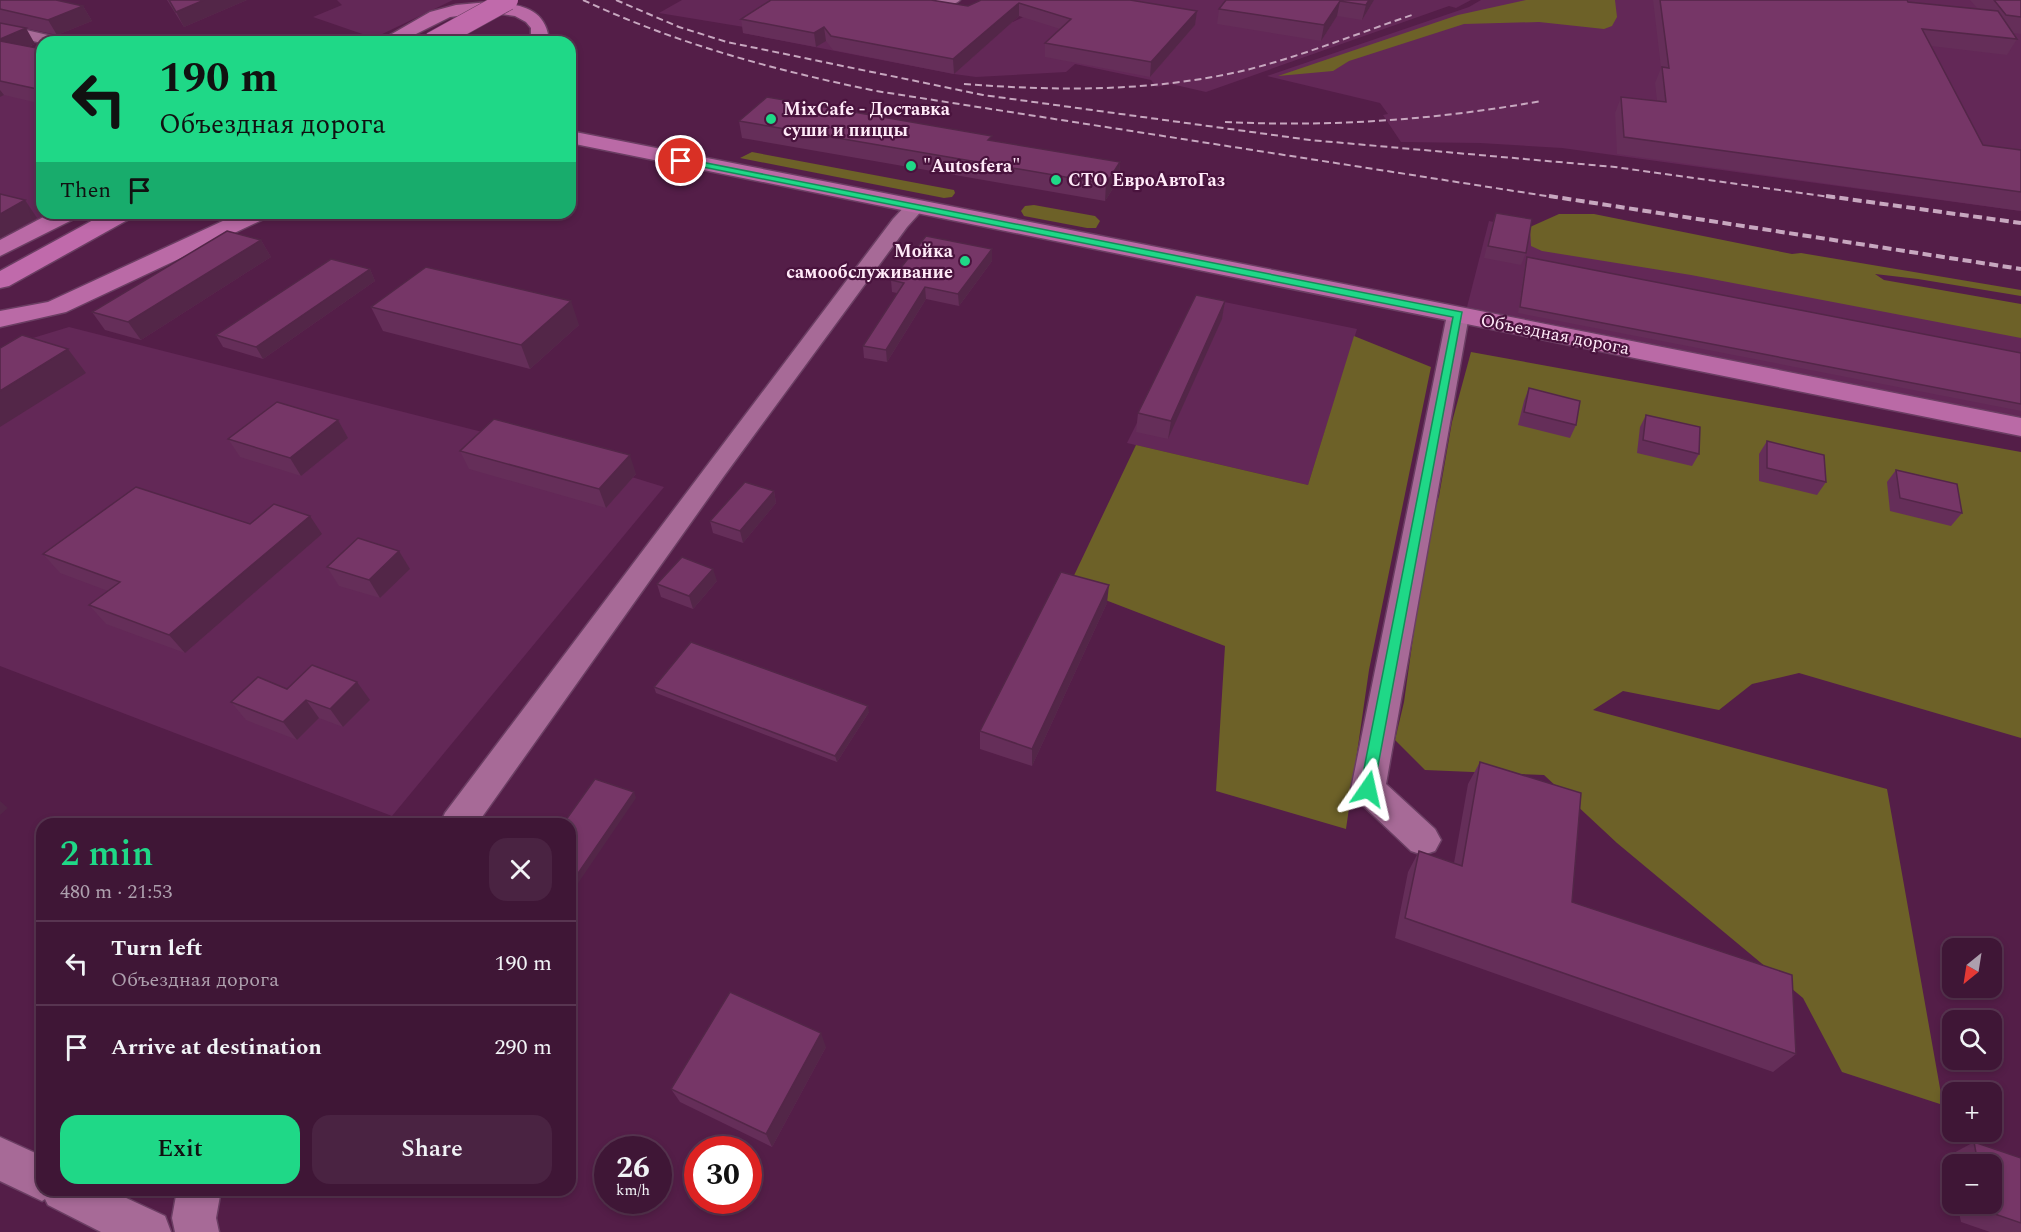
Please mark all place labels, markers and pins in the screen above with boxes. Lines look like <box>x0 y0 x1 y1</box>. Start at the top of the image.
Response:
place label: MixCafe - Доставка суши и пиццы <box>783 96 951 144</box>
marker: MixCafe - Доставка суши и пиццы <box>764 112 778 126</box>
pin <box>655 135 706 186</box>
place label: "Autosfera" <box>923 153 1020 180</box>
marker: "Autosfera" <box>904 159 918 173</box>
place label: СТО ЕвроАвтоГаз <box>1068 167 1225 194</box>
marker: СТО ЕвроАвтоГаз <box>1049 173 1063 187</box>
place label: Мойка самообслуживание <box>786 238 954 286</box>
marker: Мойка самообслуживание <box>958 254 972 268</box>

